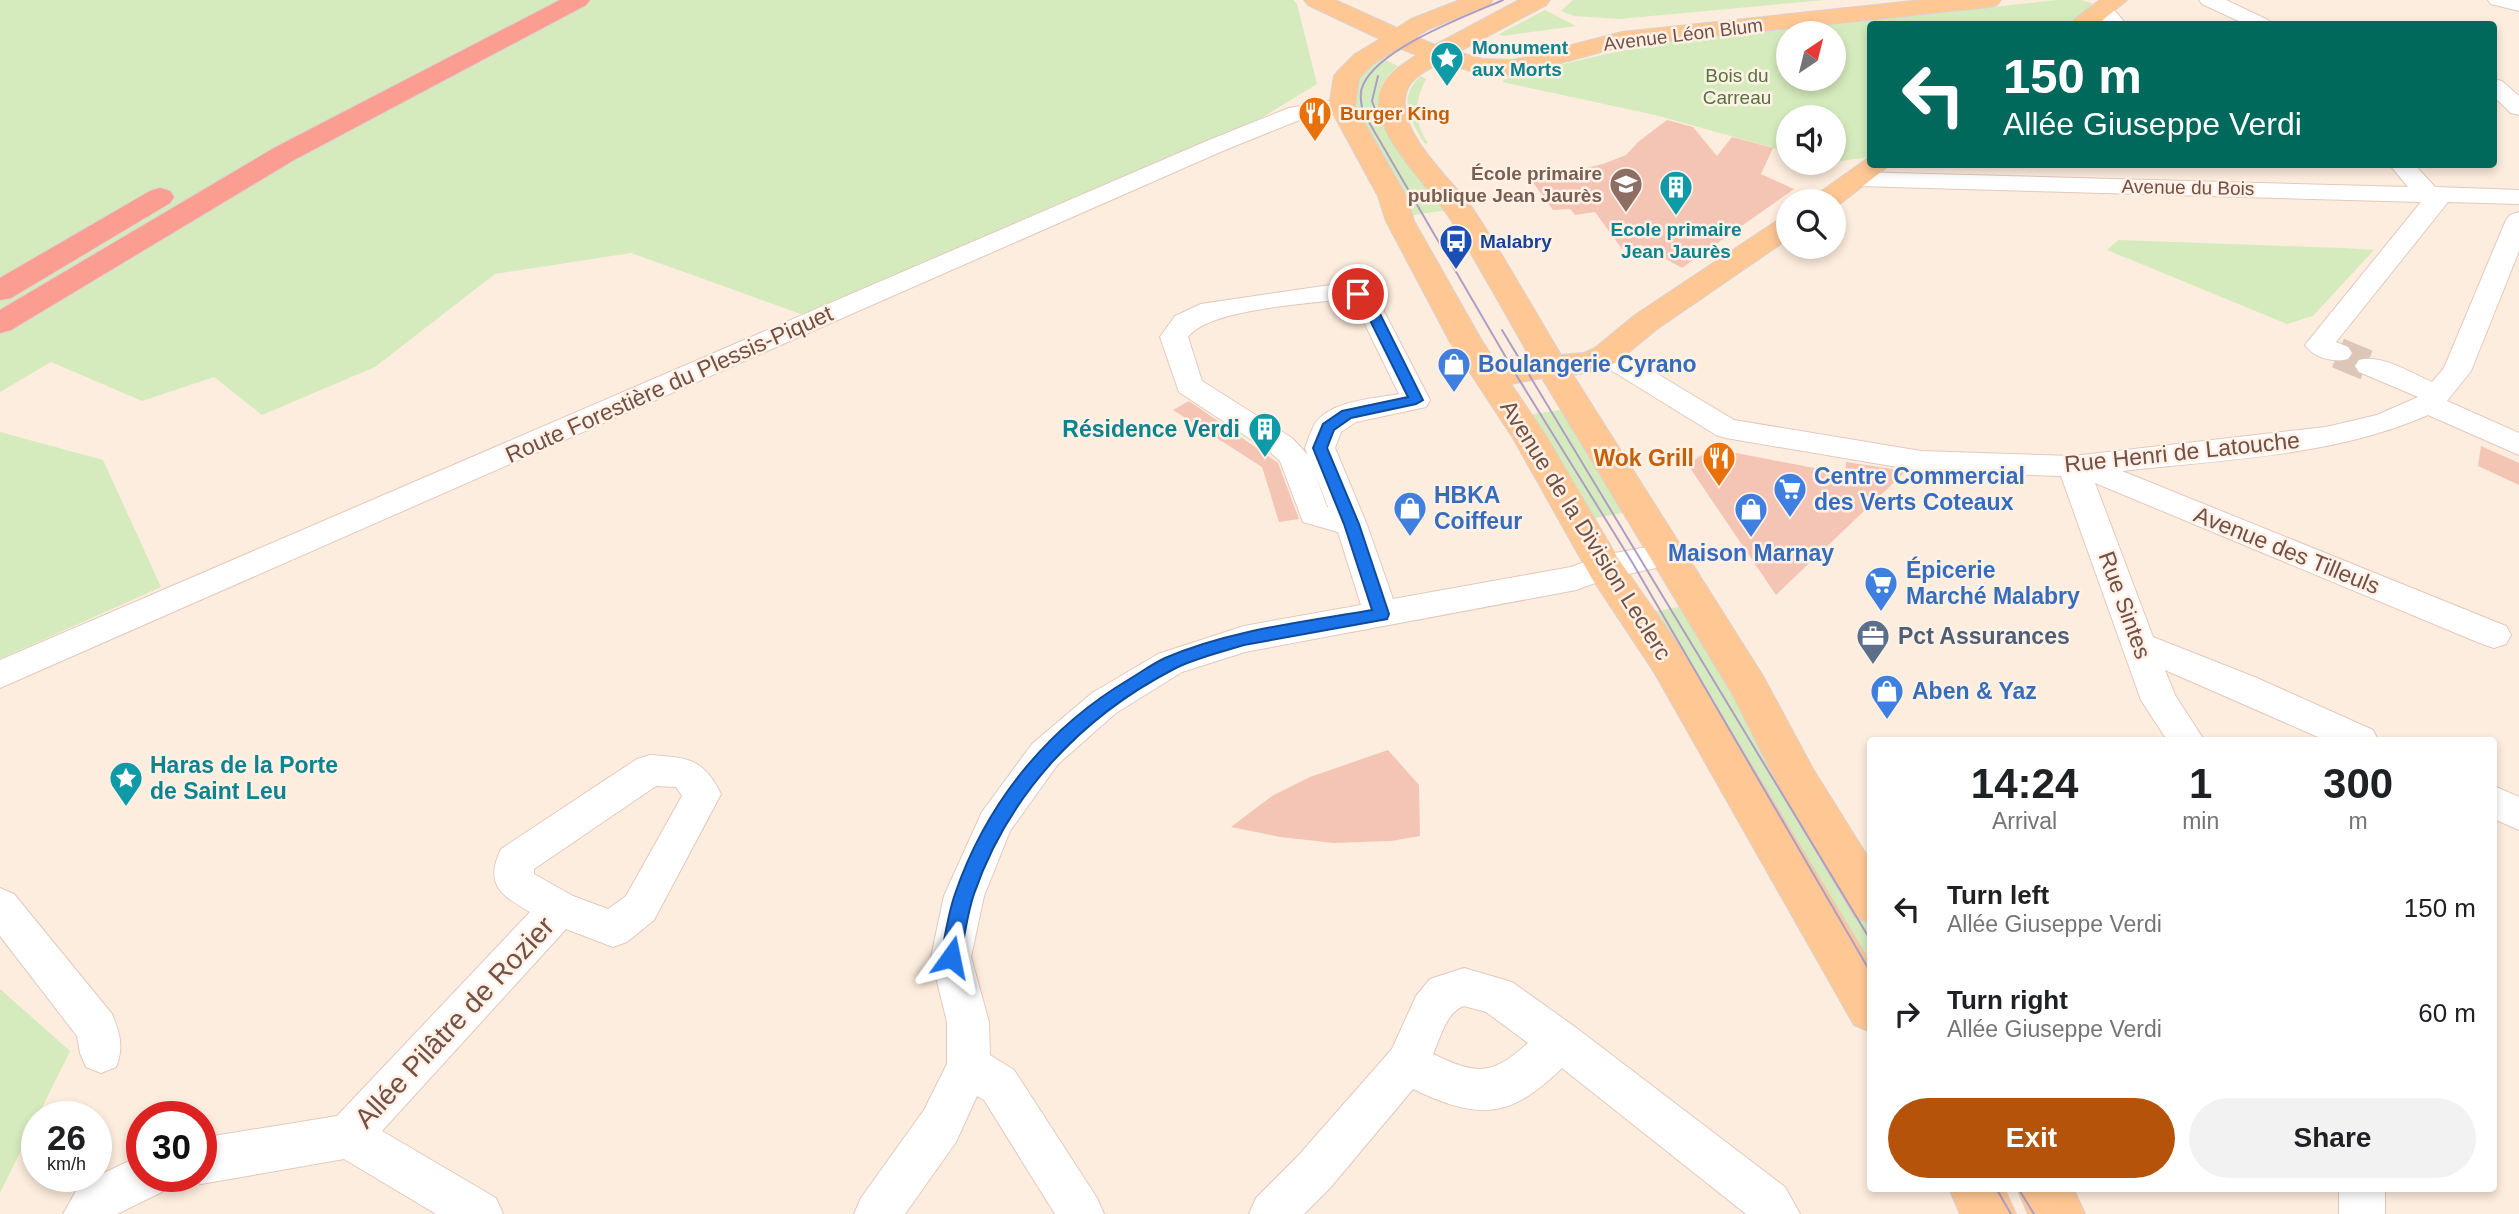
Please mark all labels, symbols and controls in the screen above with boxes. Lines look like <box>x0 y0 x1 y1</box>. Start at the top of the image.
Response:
street label: Avenue Léon Blum <box>1602 14 1764 55</box>
north arrow <box>1776 21 1846 91</box>
map controls <box>1776 21 1846 259</box>
place label: Monument aux Morts <box>1472 37 1569 80</box>
place icon: Monument aux Morts <box>1428 39 1466 88</box>
icon: left <box>1888 49 1979 140</box>
text: 150 m <box>2003 49 2142 103</box>
park label: Bois du Carreau <box>1703 65 1771 108</box>
restaurant icon: Burger King <box>1296 94 1334 143</box>
place label: Burger King <box>1340 103 1450 124</box>
button: sound <box>1776 105 1846 175</box>
text: Allée Giuseppe Verdi <box>2003 106 2302 142</box>
place label: École primaire publique Jean Jaurès <box>1408 163 1602 206</box>
school or university icon: École primaire publique Jean Jaurès <box>1607 165 1645 214</box>
building icon: Ecole primaire Jean Jaurès <box>1657 168 1695 217</box>
street label: Avenue du Bois <box>2121 176 2255 199</box>
button: search <box>1776 189 1846 259</box>
place label: Ecole primaire Jean Jaurès <box>1611 219 1741 262</box>
bus stop icon: Malabry <box>1437 222 1475 271</box>
place label: Malabry <box>1480 231 1552 252</box>
pin <box>1328 264 1388 324</box>
icon: arrive <box>1339 275 1377 313</box>
street label: Route Forestière du Plessis-Piquet <box>501 300 837 468</box>
shop icon: Boulangerie Cyrano <box>1435 345 1473 394</box>
place label: Boulangerie Cyrano <box>1478 351 1697 377</box>
street label: Avenue de la Division Leclerc <box>1495 395 1677 665</box>
building icon: Résidence Verdi <box>1246 410 1284 459</box>
place label: Résidence Verdi <box>1062 416 1240 442</box>
street label: Rue Henri de Latouche <box>2063 427 2301 477</box>
restaurant icon: Wok Grill <box>1700 439 1738 488</box>
place label: Wok Grill <box>1593 445 1694 471</box>
place label: Centre Commercial des Verts Coteaux <box>1814 463 2025 515</box>
supermarket icon: Centre Commercial des Verts Coteaux <box>1771 470 1809 519</box>
place label: HBKA Coiffeur <box>1434 482 1522 534</box>
shop icon: HBKA Coiffeur <box>1391 489 1429 538</box>
shop icon: Maison Marnay <box>1732 490 1770 539</box>
street label: Avenue des Tilleuls <box>2190 501 2384 599</box>
place label: Maison Marnay <box>1668 540 1834 566</box>
street label: Rue Sintes <box>2094 548 2156 662</box>
place label: Épicerie Marché Malabry <box>1906 556 2080 609</box>
supermarket icon: Épicerie Marché Malabry <box>1862 564 1900 613</box>
office icon: Pct Assurances <box>1854 617 1892 666</box>
place label: Pct Assurances <box>1898 623 2070 649</box>
shop icon: Aben & Yaz <box>1868 672 1906 721</box>
place label: Aben & Yaz <box>1912 678 2037 704</box>
place label: Haras de la Porte de Saint Leu <box>150 752 338 804</box>
place icon: Haras de la Porte de Saint Leu <box>107 759 145 808</box>
text: 14:24 <box>1971 760 2078 807</box>
text: 1 <box>2189 760 2212 807</box>
text: 300 <box>2323 760 2393 807</box>
text: Arrival <box>1992 808 2057 834</box>
text: min <box>2182 808 2219 834</box>
text: m <box>2349 808 2368 834</box>
text: Turn left <box>1947 880 2049 910</box>
icon: left <box>1888 890 1926 928</box>
text: 150 m <box>2404 893 2476 923</box>
street label: Allée Pilâtre de Rozier <box>349 910 560 1134</box>
text: Allée Giuseppe Verdi <box>1947 911 2162 937</box>
position arrow <box>914 920 988 994</box>
text: Turn right <box>1947 985 2068 1015</box>
icon: right <box>1888 995 1926 1033</box>
text: 60 m <box>2418 998 2476 1028</box>
text: Allée Giuseppe Verdi <box>1947 1016 2162 1042</box>
button: Exit <box>1888 1098 2175 1178</box>
button: Share <box>2189 1098 2476 1178</box>
speed limit sign: 30 <box>126 1101 217 1192</box>
text: 26 <box>47 1118 86 1157</box>
text: km/h <box>47 1154 86 1174</box>

